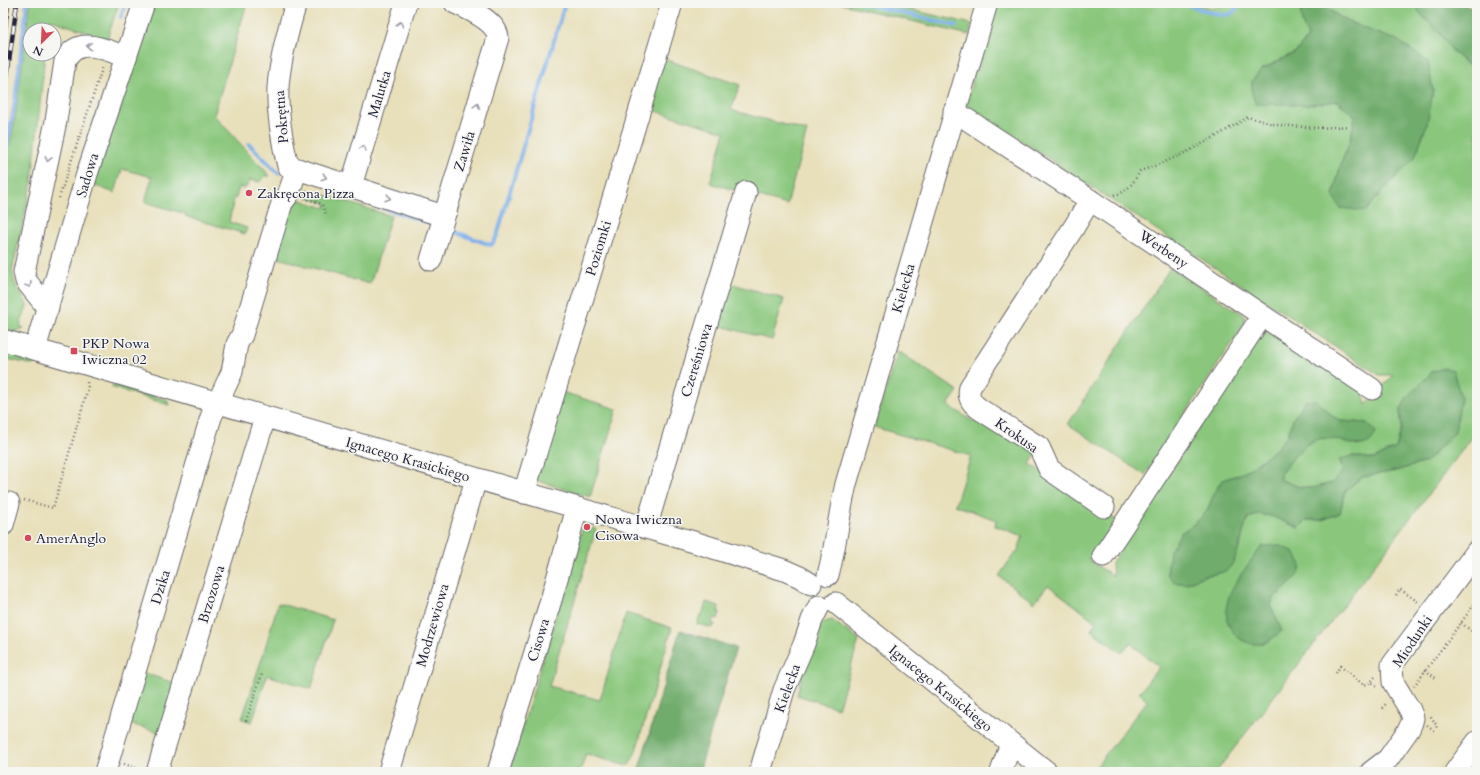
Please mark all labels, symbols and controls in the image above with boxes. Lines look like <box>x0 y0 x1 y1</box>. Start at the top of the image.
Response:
one-way arrow <box>395 20 404 27</box>
north arrow <box>22 22 62 62</box>
text: N <box>30 42 46 59</box>
one-way arrow <box>86 42 92 51</box>
street label: Malutka <box>363 68 396 120</box>
street label: Pokrętna <box>270 90 293 144</box>
one-way arrow <box>472 103 481 110</box>
street label: Zawiła <box>449 129 480 174</box>
one-way arrow <box>358 145 367 152</box>
street label: Sadowa <box>72 151 103 200</box>
one-way arrow <box>45 155 53 162</box>
one-way arrow <box>321 172 328 181</box>
place label: Zakręcona Pizza <box>257 184 354 203</box>
marker: Zakręcona Pizza <box>244 188 254 198</box>
one-way arrow <box>385 193 392 202</box>
street label: Poziomki <box>581 218 616 278</box>
street label: Werbeny <box>1134 225 1193 273</box>
street label: Kielecka <box>887 261 920 315</box>
one-way arrow <box>25 280 32 287</box>
street label: Czereśniowa <box>676 321 717 399</box>
place label: PKP Nowa Iwiczna 02 <box>82 334 150 369</box>
marker: PKP Nowa Iwiczna 02 <box>69 346 79 356</box>
street label: Krokusa <box>991 414 1042 457</box>
street label: Ignacego Krasickiego <box>344 433 473 486</box>
place label: Nowa Iwiczna Cisowa <box>595 510 682 545</box>
marker: Nowa Iwiczna Cisowa <box>582 522 592 532</box>
place label: AmerAnglo <box>36 529 107 548</box>
marker: AmerAnglo <box>23 533 33 543</box>
street label: Brzozowa <box>194 563 229 625</box>
street label: Dzika <box>146 568 175 607</box>
street label: Modrzewiowa <box>412 581 453 669</box>
street label: Miodunki <box>1388 611 1437 671</box>
street label: Cisowa <box>523 616 554 664</box>
street label: Ignacego Krasickiego <box>885 641 997 736</box>
street label: Kielecka <box>770 661 805 715</box>

